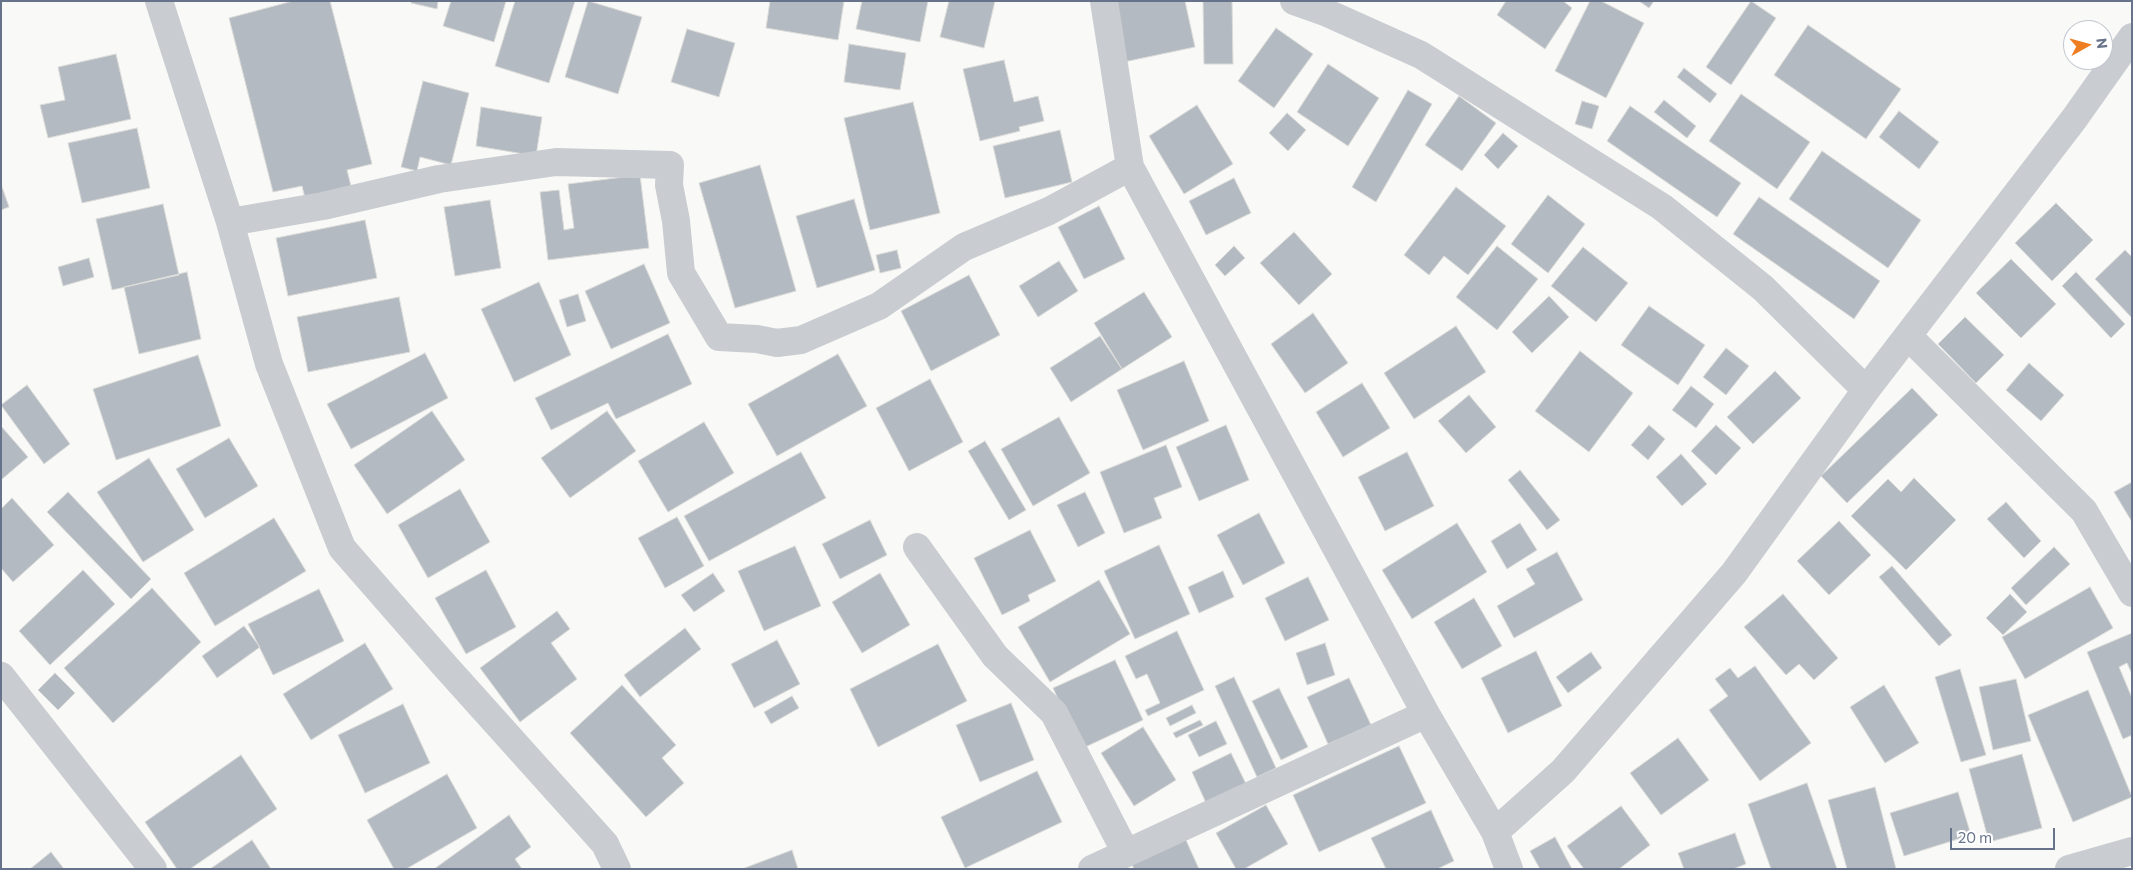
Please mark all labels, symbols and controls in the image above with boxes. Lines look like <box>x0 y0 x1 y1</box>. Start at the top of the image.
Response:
north arrow <box>2063 20 2113 70</box>
text: N <box>2093 37 2111 49</box>
scale bar <box>1953 818 2058 850</box>
text: 20 m <box>1958 828 1992 846</box>

